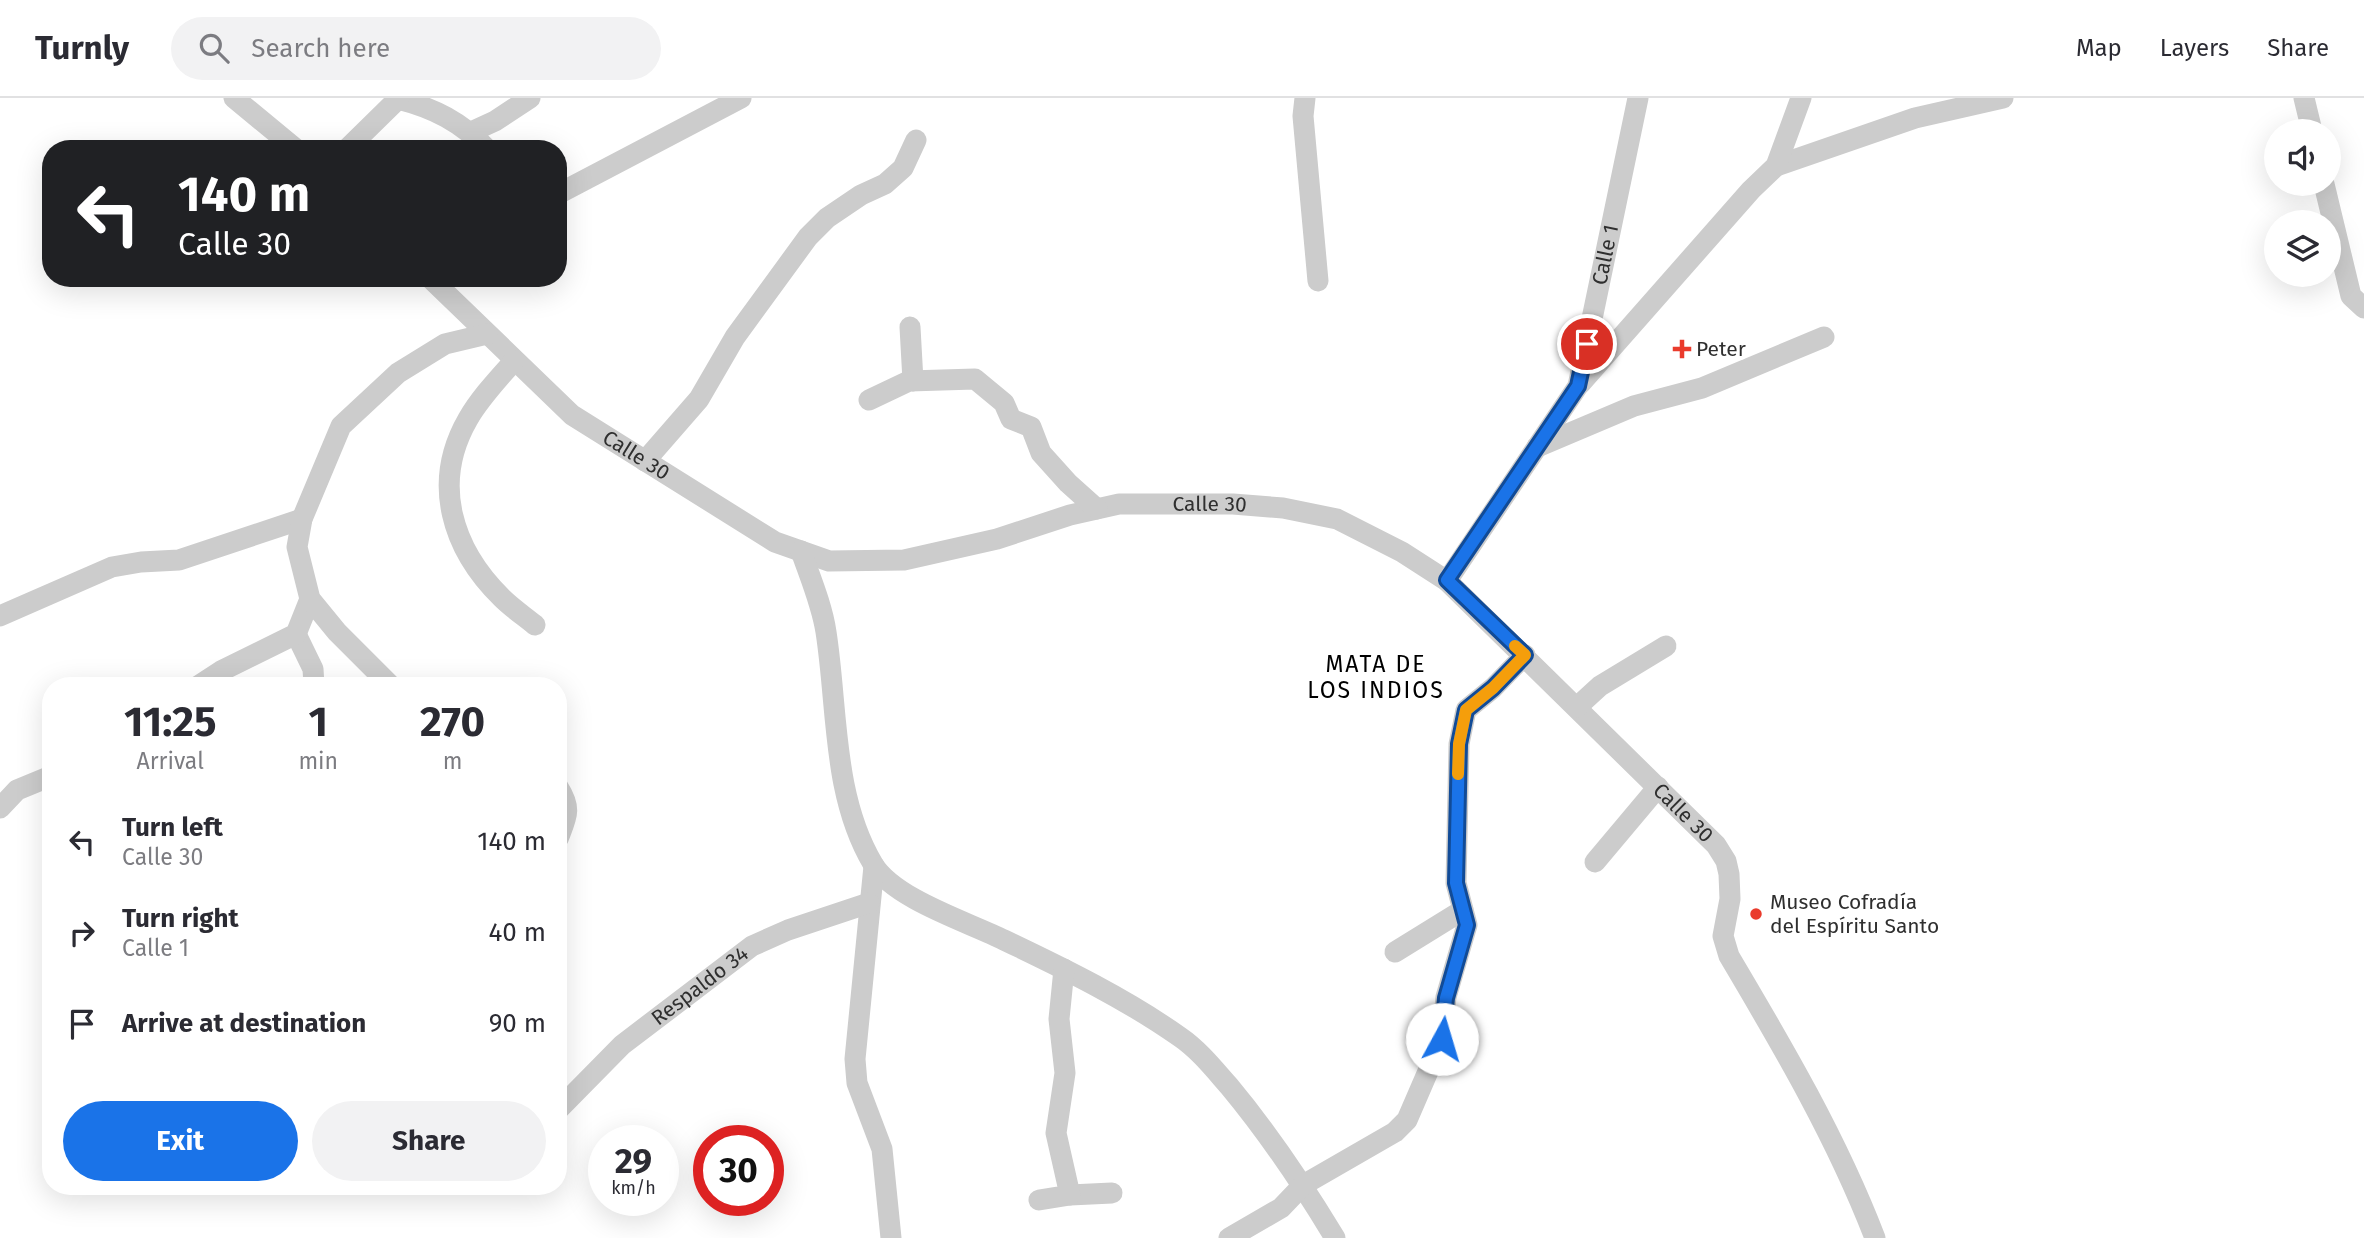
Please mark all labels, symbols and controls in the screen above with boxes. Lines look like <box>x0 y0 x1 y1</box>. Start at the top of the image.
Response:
search box <box>171 17 661 80</box>
text: Turnly <box>35 28 129 68</box>
icon: search <box>195 29 233 67</box>
text: Search here <box>251 33 390 64</box>
text: Map <box>2076 34 2122 62</box>
text: Layers <box>2160 34 2229 62</box>
text: Share <box>2267 34 2329 62</box>
map controls <box>2264 119 2341 287</box>
button: sound <box>2264 119 2341 196</box>
text: 140 m <box>178 165 310 224</box>
icon: left <box>63 168 154 259</box>
button: layers <box>2264 210 2341 287</box>
street label: Calle 1 <box>1586 222 1624 287</box>
text: Calle 30 <box>178 225 291 263</box>
pin <box>1557 314 1617 374</box>
icon: arrive <box>1568 325 1606 363</box>
place label: Peter <box>1696 336 1746 362</box>
marker: Peter <box>1674 341 1690 357</box>
street label: Calle 30 <box>598 424 675 486</box>
street label: Calle 30 <box>1172 491 1248 518</box>
district label: MATA DE LOS INDIOS <box>1307 650 1445 704</box>
text: 11:25 <box>124 697 216 747</box>
text: 1 <box>308 697 328 747</box>
text: 270 <box>420 697 485 747</box>
text: Arrival <box>136 747 204 775</box>
text: min <box>298 747 338 775</box>
text: m <box>443 747 462 775</box>
street label: Calle 30 <box>1648 777 1719 848</box>
text: Turn left <box>122 812 223 843</box>
icon: left <box>63 823 101 861</box>
text: 140 m <box>477 826 546 857</box>
text: Calle 30 <box>122 843 203 871</box>
place label: Museo Cofradía del Espíritu Santo <box>1770 889 1939 939</box>
text: Turn right <box>122 903 239 934</box>
marker: Museo Cofradía del Espíritu Santo <box>1748 906 1764 922</box>
icon: right <box>63 914 101 952</box>
text: 40 m <box>488 917 546 948</box>
text: Calle 1 <box>122 934 189 962</box>
street label: Respaldo 34 <box>646 941 753 1031</box>
position arrow <box>1405 1002 1479 1076</box>
icon: arrive <box>63 1005 101 1043</box>
text: Arrive at destination <box>122 1008 366 1039</box>
text: 90 m <box>489 1008 546 1039</box>
button: Exit <box>63 1101 298 1181</box>
button: Share <box>312 1101 546 1181</box>
speed limit sign: 30 <box>693 1125 784 1216</box>
text: 29 <box>615 1140 652 1182</box>
text: km/h <box>611 1177 656 1199</box>

